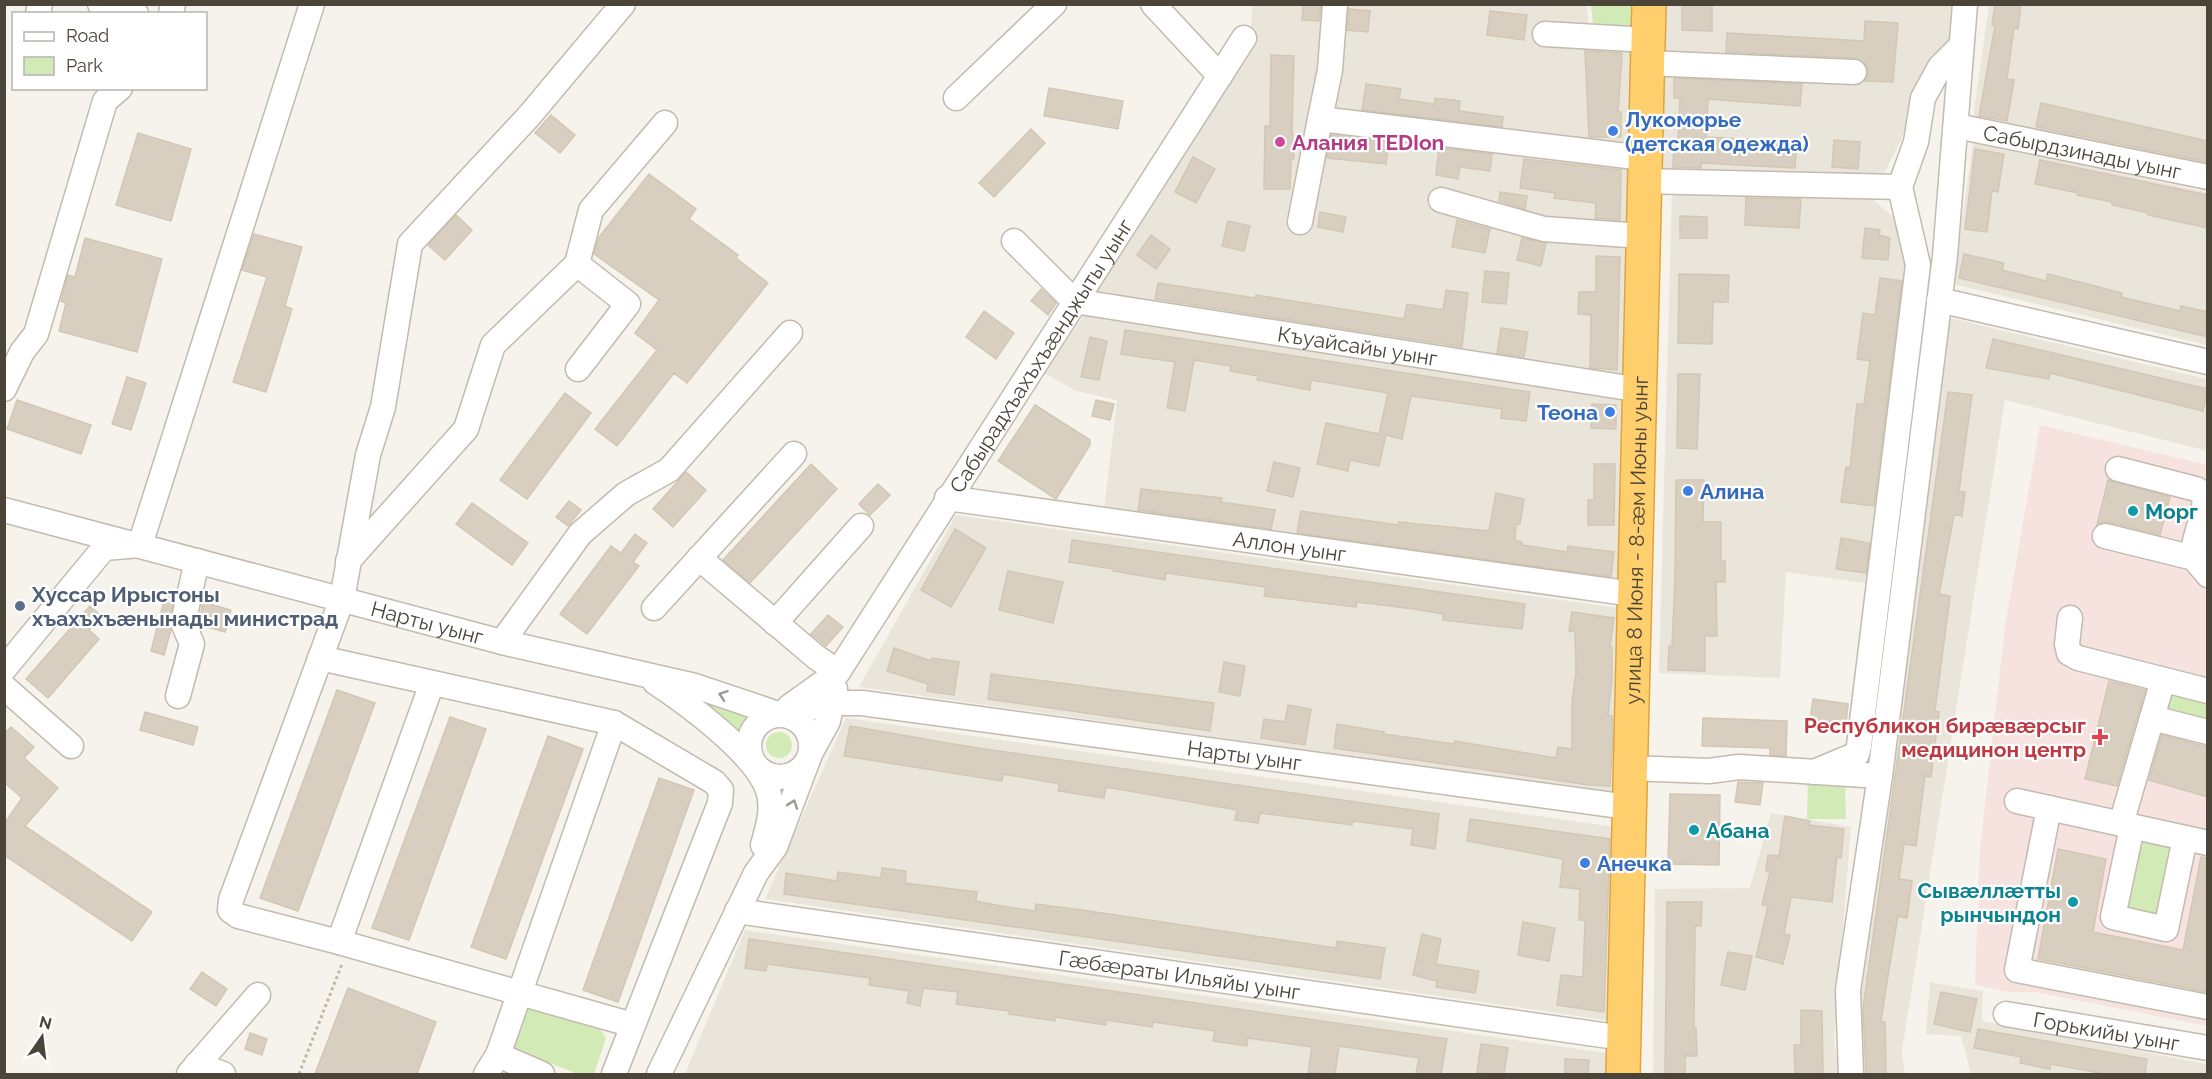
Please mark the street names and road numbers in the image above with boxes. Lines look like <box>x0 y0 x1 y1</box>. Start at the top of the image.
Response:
street label: Сабырдзинады уынг <box>1981 119 2184 184</box>
street label: Сабырадхъахъхъæнджыты уынг <box>944 214 1138 497</box>
street label: Къуайсайы уынг <box>1276 321 1440 370</box>
street label: улица 8 Июня - 8-ӕм Июны уынг <box>1619 375 1652 705</box>
street label: Аллон уынг <box>1231 526 1348 566</box>
street label: Нарты уынг <box>368 595 487 649</box>
street label: Нарты уынг <box>1186 735 1304 775</box>
street label: Гæбæраты Ильяйы уынг <box>1057 945 1302 1004</box>
street label: Горькийы уынг <box>2032 1006 2182 1056</box>

